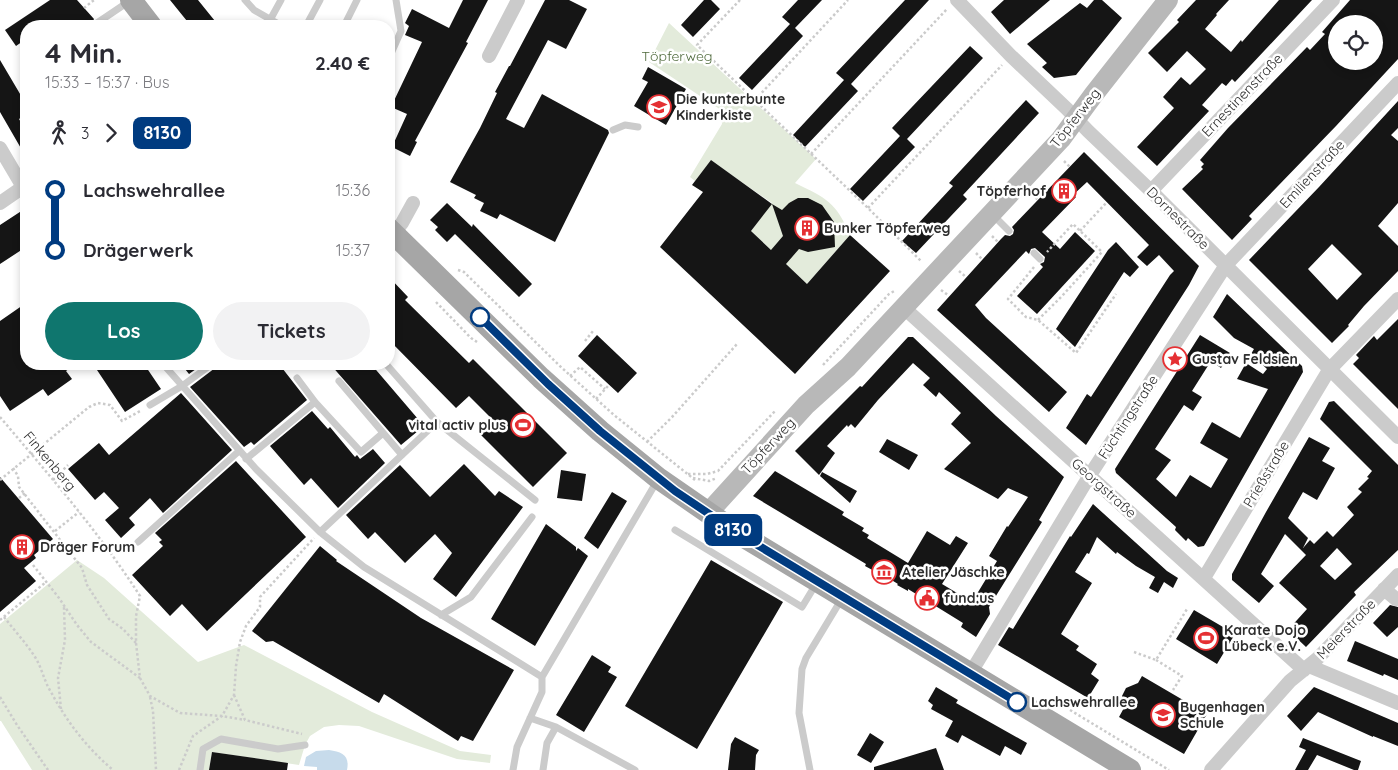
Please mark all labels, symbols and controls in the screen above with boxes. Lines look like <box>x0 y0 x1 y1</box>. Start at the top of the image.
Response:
map controls <box>1328 15 1383 70</box>
button: locate <box>1328 15 1383 70</box>
text: 4 Min. <box>45 35 123 70</box>
park label: Töpferweg <box>641 47 713 65</box>
street label: Ernestinenstraße <box>1198 49 1286 141</box>
text: 2.40 € <box>315 51 370 75</box>
text: 15:33 – 15:37 · Bus <box>45 72 169 92</box>
street label: Töpferweg <box>1046 84 1104 152</box>
place label: Die kunterbunte Kinderkiste <box>676 90 785 124</box>
school or university icon: Die kunterbunte Kinderkiste <box>646 94 672 120</box>
icon: walk <box>45 119 73 147</box>
icon: forward <box>97 119 125 147</box>
text: 8130 <box>143 121 181 144</box>
text: 3 <box>81 123 89 143</box>
street label: Emilienstraße <box>1276 136 1348 212</box>
text: Lachswehrallee <box>83 178 225 202</box>
building icon: Töpferhof <box>1051 178 1077 204</box>
text: 15:36 <box>335 180 370 200</box>
place label: Töpferhof <box>977 182 1047 200</box>
street label: Dornestraße <box>1143 183 1213 253</box>
building icon: Bunker Töpferweg <box>794 215 820 241</box>
place label: Bunker Töpferweg <box>824 219 951 237</box>
text: Drägerwerk <box>83 238 194 262</box>
text: 15:37 <box>336 240 370 260</box>
button: Los <box>45 302 203 360</box>
button: Tickets <box>213 302 370 360</box>
unlabelled marker <box>470 307 490 327</box>
place icon: Gustav Feldsien <box>1162 346 1188 372</box>
place label: Gustav Feldsien <box>1192 350 1298 368</box>
street label: Füchtingstraße <box>1094 371 1162 462</box>
sports icon: vital activ plus <box>510 412 536 438</box>
street label: Töpferweg <box>737 414 799 478</box>
place label: vital activ plus <box>408 416 506 434</box>
street label: Finkenberg <box>20 427 80 495</box>
street label: Prießstraße <box>1239 437 1293 511</box>
street label: Georgstraße <box>1068 454 1140 522</box>
line badge: 8130 <box>698 514 768 546</box>
text: 8130 <box>714 518 752 541</box>
building icon: Dräger Forum <box>9 534 35 560</box>
place label: Dräger Forum <box>40 538 135 556</box>
museum icon: Atelier Jäschke <box>871 559 897 585</box>
place label: Atelier Jäschke <box>902 563 1005 581</box>
public building icon: fund:us <box>914 585 940 611</box>
place label: fund:us <box>944 589 995 607</box>
street label: Meierstraße <box>1313 595 1379 663</box>
place label: Karate Dojo Lübeck e.V. <box>1224 621 1306 655</box>
sports icon: Karate Dojo Lübeck e.V. <box>1193 625 1219 651</box>
marker: Lachswehrallee <box>1007 692 1027 712</box>
place label: Lachswehrallee <box>1031 693 1136 711</box>
place label: Bugenhagen Schule <box>1180 698 1265 732</box>
school or university icon: Bugenhagen Schule <box>1150 702 1176 728</box>

